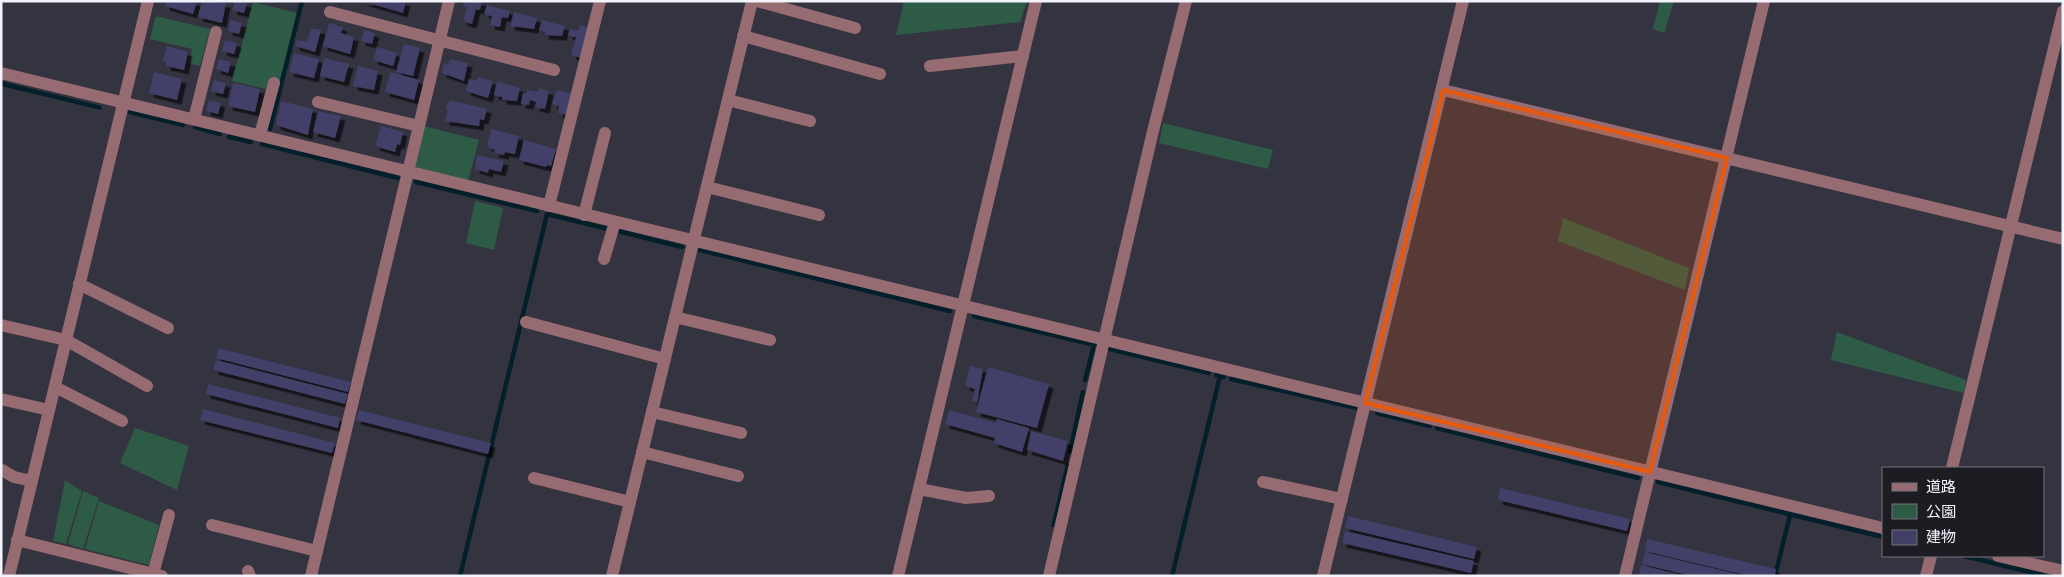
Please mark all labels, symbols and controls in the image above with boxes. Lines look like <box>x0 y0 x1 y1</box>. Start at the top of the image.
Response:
legend <box>1882 467 2044 557</box>
text: 道路 <box>1926 476 1956 497</box>
text: 公園 <box>1926 501 1956 522</box>
text: 建物 <box>1926 526 1956 547</box>

